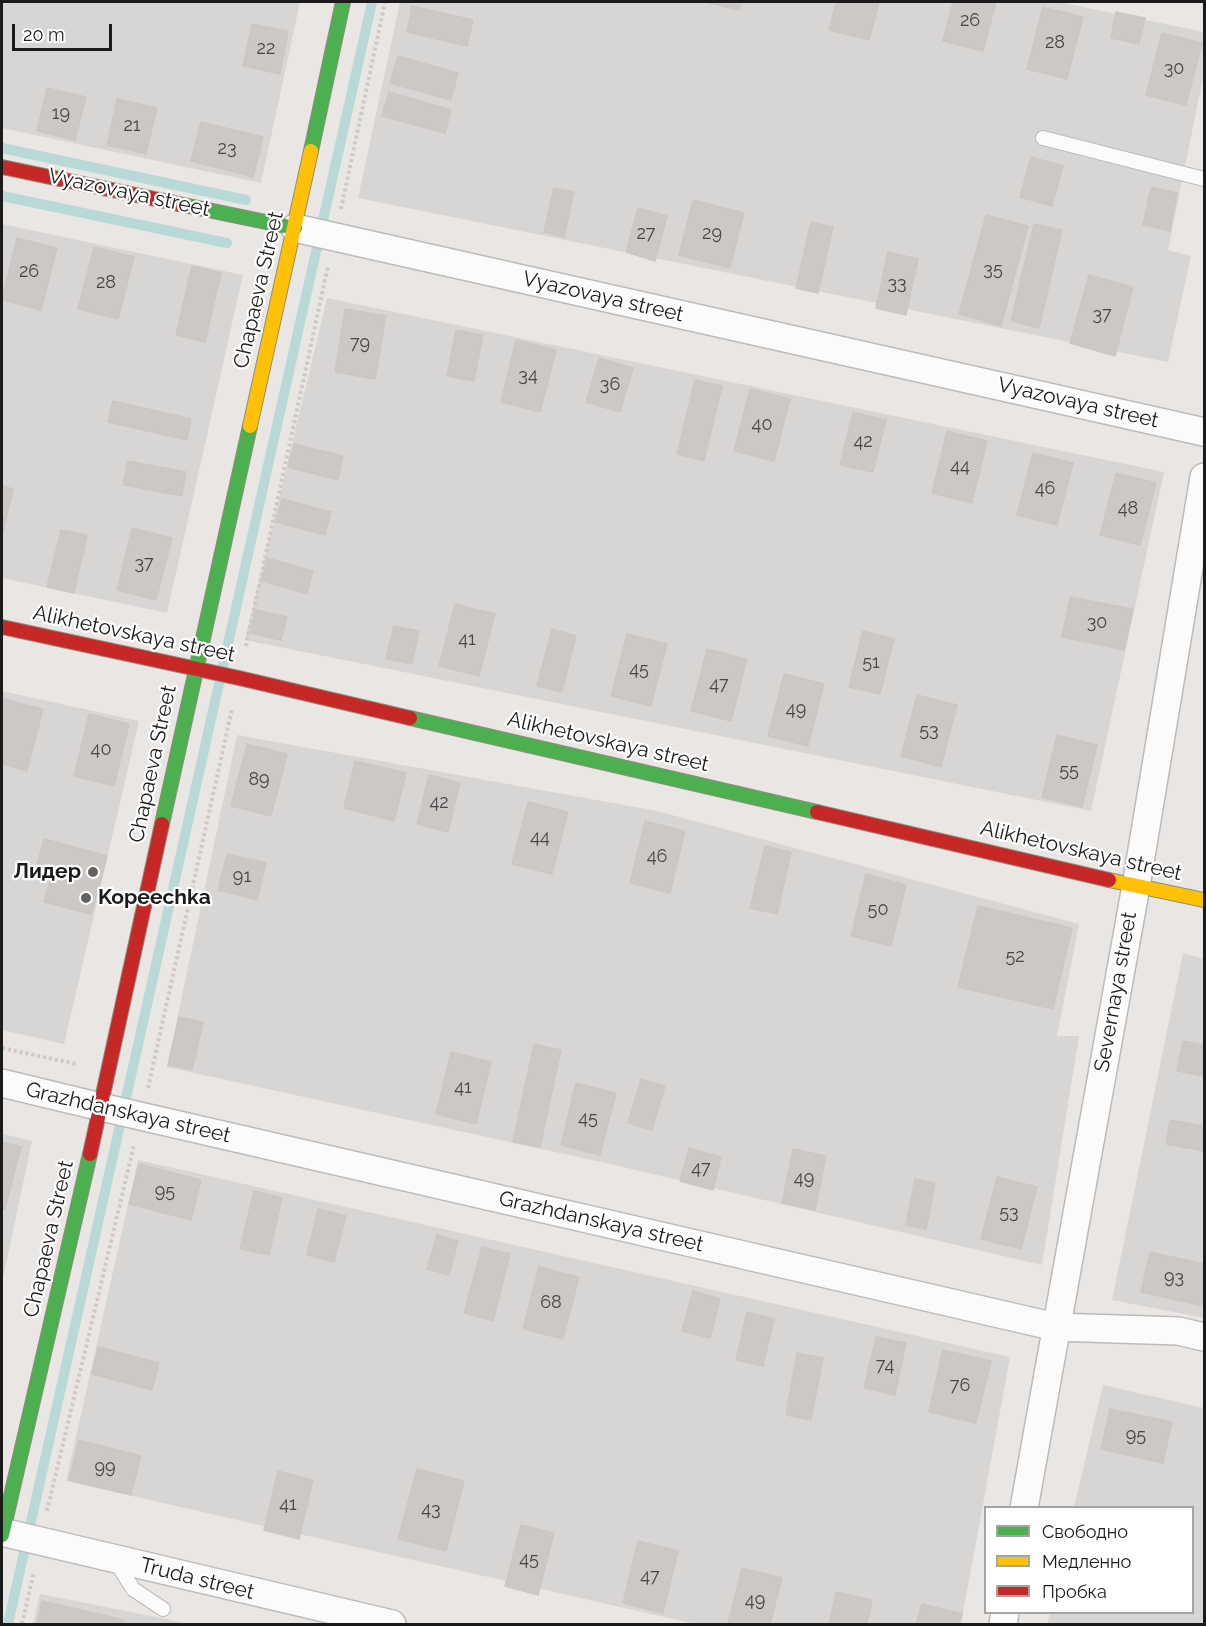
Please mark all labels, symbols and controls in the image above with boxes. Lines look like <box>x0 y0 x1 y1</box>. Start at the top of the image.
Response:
house number: 26 <box>960 10 980 32</box>
scale bar <box>15 12 116 50</box>
text: 20 m <box>23 24 65 45</box>
house number: 28 <box>1045 32 1065 54</box>
house number: 22 <box>257 38 275 60</box>
house number: 30 <box>1164 58 1184 80</box>
house number: 19 <box>52 103 70 125</box>
house number: 21 <box>123 115 141 137</box>
house number: 23 <box>218 138 236 160</box>
street label: Vyazovaya street <box>46 164 212 222</box>
street label: Chapaeva Street <box>229 209 289 371</box>
house number: 27 <box>636 223 656 245</box>
house number: 29 <box>702 223 722 245</box>
house number: 35 <box>983 259 1003 281</box>
house number: 26 <box>19 261 39 283</box>
street label: Vyazovaya street <box>520 266 686 328</box>
house number: 28 <box>96 272 116 294</box>
house number: 33 <box>887 273 907 295</box>
house number: 37 <box>1092 304 1112 326</box>
house number: 79 <box>350 333 370 355</box>
house number: 34 <box>518 365 538 387</box>
street label: Vyazovaya street <box>995 372 1161 434</box>
house number: 36 <box>600 374 620 396</box>
house number: 40 <box>752 414 772 436</box>
house number: 42 <box>853 431 873 453</box>
house number: 44 <box>950 456 970 478</box>
house number: 46 <box>1035 478 1055 500</box>
house number: 48 <box>1118 498 1138 520</box>
house number: 37 <box>134 553 154 575</box>
street label: Alikhetovskaya street <box>31 600 237 668</box>
house number: 30 <box>1087 612 1107 634</box>
house number: 41 <box>458 629 476 651</box>
house number: 51 <box>862 652 880 674</box>
house number: 45 <box>629 659 649 681</box>
house number: 47 <box>709 674 729 696</box>
street label: Chapaeva Street <box>124 683 182 845</box>
house number: 49 <box>786 699 806 721</box>
street label: Alikhetovskaya street <box>505 707 711 777</box>
house number: 53 <box>919 720 939 742</box>
house number: 40 <box>91 739 111 761</box>
house number: 55 <box>1059 760 1079 782</box>
house number: 89 <box>248 769 270 791</box>
house number: 42 <box>429 792 449 814</box>
street label: Alikhetovskaya street <box>978 816 1184 886</box>
house number: 44 <box>530 827 550 849</box>
house number: 46 <box>647 846 667 868</box>
place label: Лидер <box>13 859 81 885</box>
marker: Лидер <box>86 865 100 879</box>
house number: 91 <box>233 866 251 888</box>
place label: Kopeechka <box>98 885 211 911</box>
marker: Kopeechka <box>79 891 93 905</box>
house number: 50 <box>868 899 888 921</box>
street label: Severnaya street <box>1089 910 1143 1074</box>
house number: 52 <box>1005 946 1025 968</box>
street label: Grazhdanskaya street <box>23 1077 233 1149</box>
house number: 41 <box>454 1077 472 1099</box>
house number: 45 <box>578 1108 598 1130</box>
street label: Chapaeva Street <box>19 1158 79 1320</box>
house number: 47 <box>691 1158 711 1180</box>
house number: 49 <box>794 1168 814 1190</box>
house number: 95 <box>155 1181 175 1203</box>
street label: Grazhdanskaya street <box>496 1186 706 1258</box>
house number: 53 <box>999 1202 1019 1224</box>
house number: 93 <box>1164 1267 1184 1289</box>
house number: 68 <box>540 1292 562 1314</box>
house number: 74 <box>876 1355 894 1377</box>
house number: 76 <box>950 1375 970 1397</box>
house number: 95 <box>1126 1425 1146 1447</box>
house number: 99 <box>94 1457 116 1479</box>
house number: 41 <box>279 1494 297 1516</box>
house number: 43 <box>421 1499 441 1521</box>
legend <box>984 1506 1194 1614</box>
text: Свободно <box>1042 1521 1128 1542</box>
house number: 45 <box>519 1549 539 1571</box>
text: Медленно <box>1042 1551 1131 1572</box>
street label: Truda street <box>137 1553 257 1605</box>
house number: 47 <box>640 1566 660 1588</box>
text: Пробка <box>1042 1581 1107 1602</box>
house number: 49 <box>745 1590 765 1612</box>

